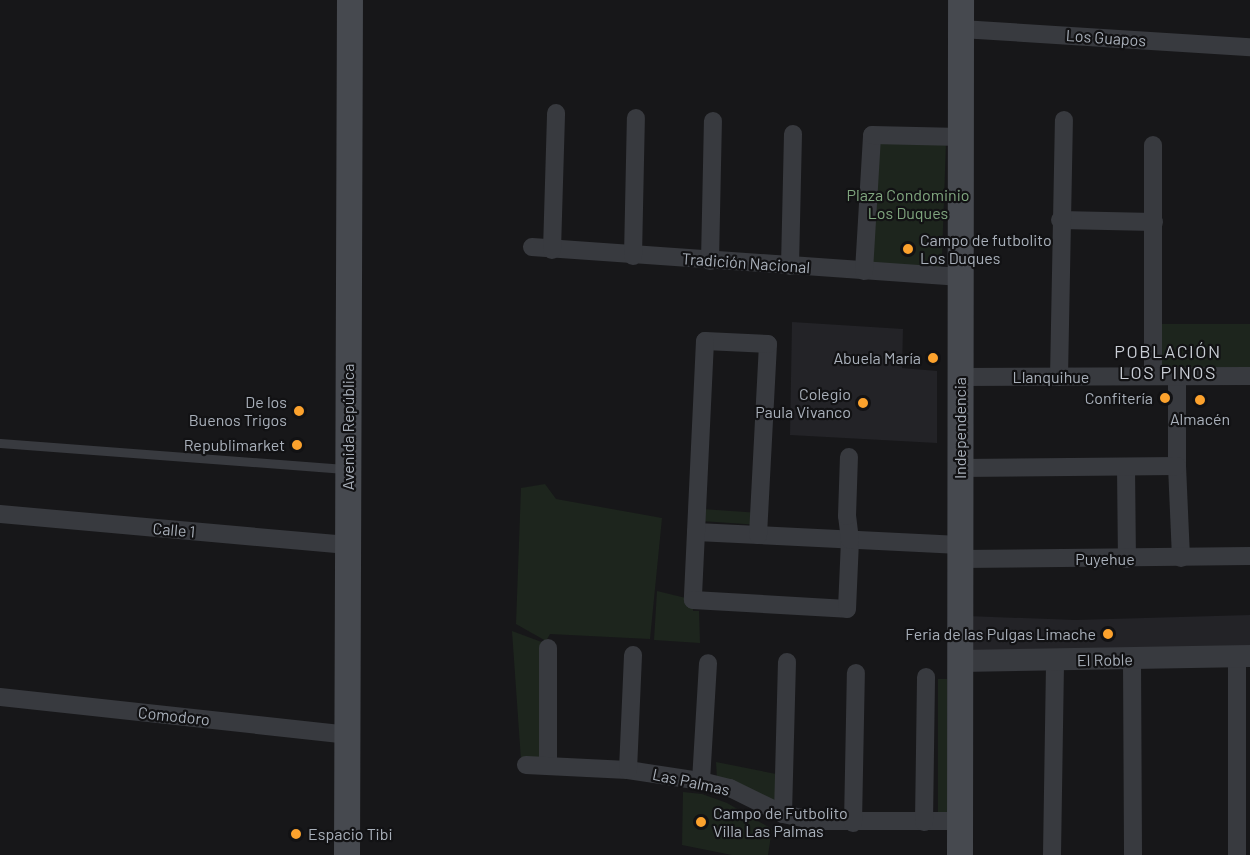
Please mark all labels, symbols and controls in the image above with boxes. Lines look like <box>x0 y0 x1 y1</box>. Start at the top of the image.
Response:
street label: Los Guapos <box>1065 26 1147 50</box>
park label: Plaza Condominio Los Duques <box>847 185 969 223</box>
place label: Campo de futbolito Los Duques <box>920 230 1052 268</box>
marker: Campo de futbolito Los Duques <box>901 242 915 256</box>
street label: Tradición Nacional <box>681 249 811 277</box>
district label: POBLACIÓN LOS PINOS <box>1114 341 1222 384</box>
place label: Abuela María <box>833 348 921 368</box>
marker: Abuela María <box>926 351 940 365</box>
street label: Avenida República <box>338 364 358 490</box>
street label: Llanquihue <box>1013 367 1089 387</box>
street label: Independencia <box>950 377 970 479</box>
place label: Colegio Paula Vivanco <box>755 384 851 422</box>
place label: Confitería <box>1085 388 1153 408</box>
marker: Confitería <box>1158 391 1172 405</box>
place label: De los Buenos Trigos <box>189 392 287 430</box>
marker: Almacén <box>1193 393 1207 407</box>
marker: Colegio Paula Vivanco <box>856 396 870 410</box>
marker: De los Buenos Trigos <box>292 404 306 418</box>
place label: Almacén <box>1170 409 1230 429</box>
place label: Republimarket <box>184 435 285 455</box>
marker: Republimarket <box>290 438 304 452</box>
street label: Calle 1 <box>152 519 196 541</box>
street label: Puyehue <box>1075 549 1135 569</box>
place label: Feria de las Pulgas Limache <box>905 624 1096 644</box>
marker: Feria de las Pulgas Limache <box>1101 627 1115 641</box>
street label: El Roble <box>1077 650 1133 670</box>
street label: Comodoro <box>137 703 211 729</box>
street label: Las Palmas <box>651 764 731 800</box>
place label: Campo de Futbolito Villa Las Palmas <box>713 803 848 841</box>
marker: Campo de Futbolito Villa Las Palmas <box>694 815 708 829</box>
place label: Espacio Tibi <box>308 824 392 844</box>
marker: Espacio Tibi <box>289 827 303 841</box>

